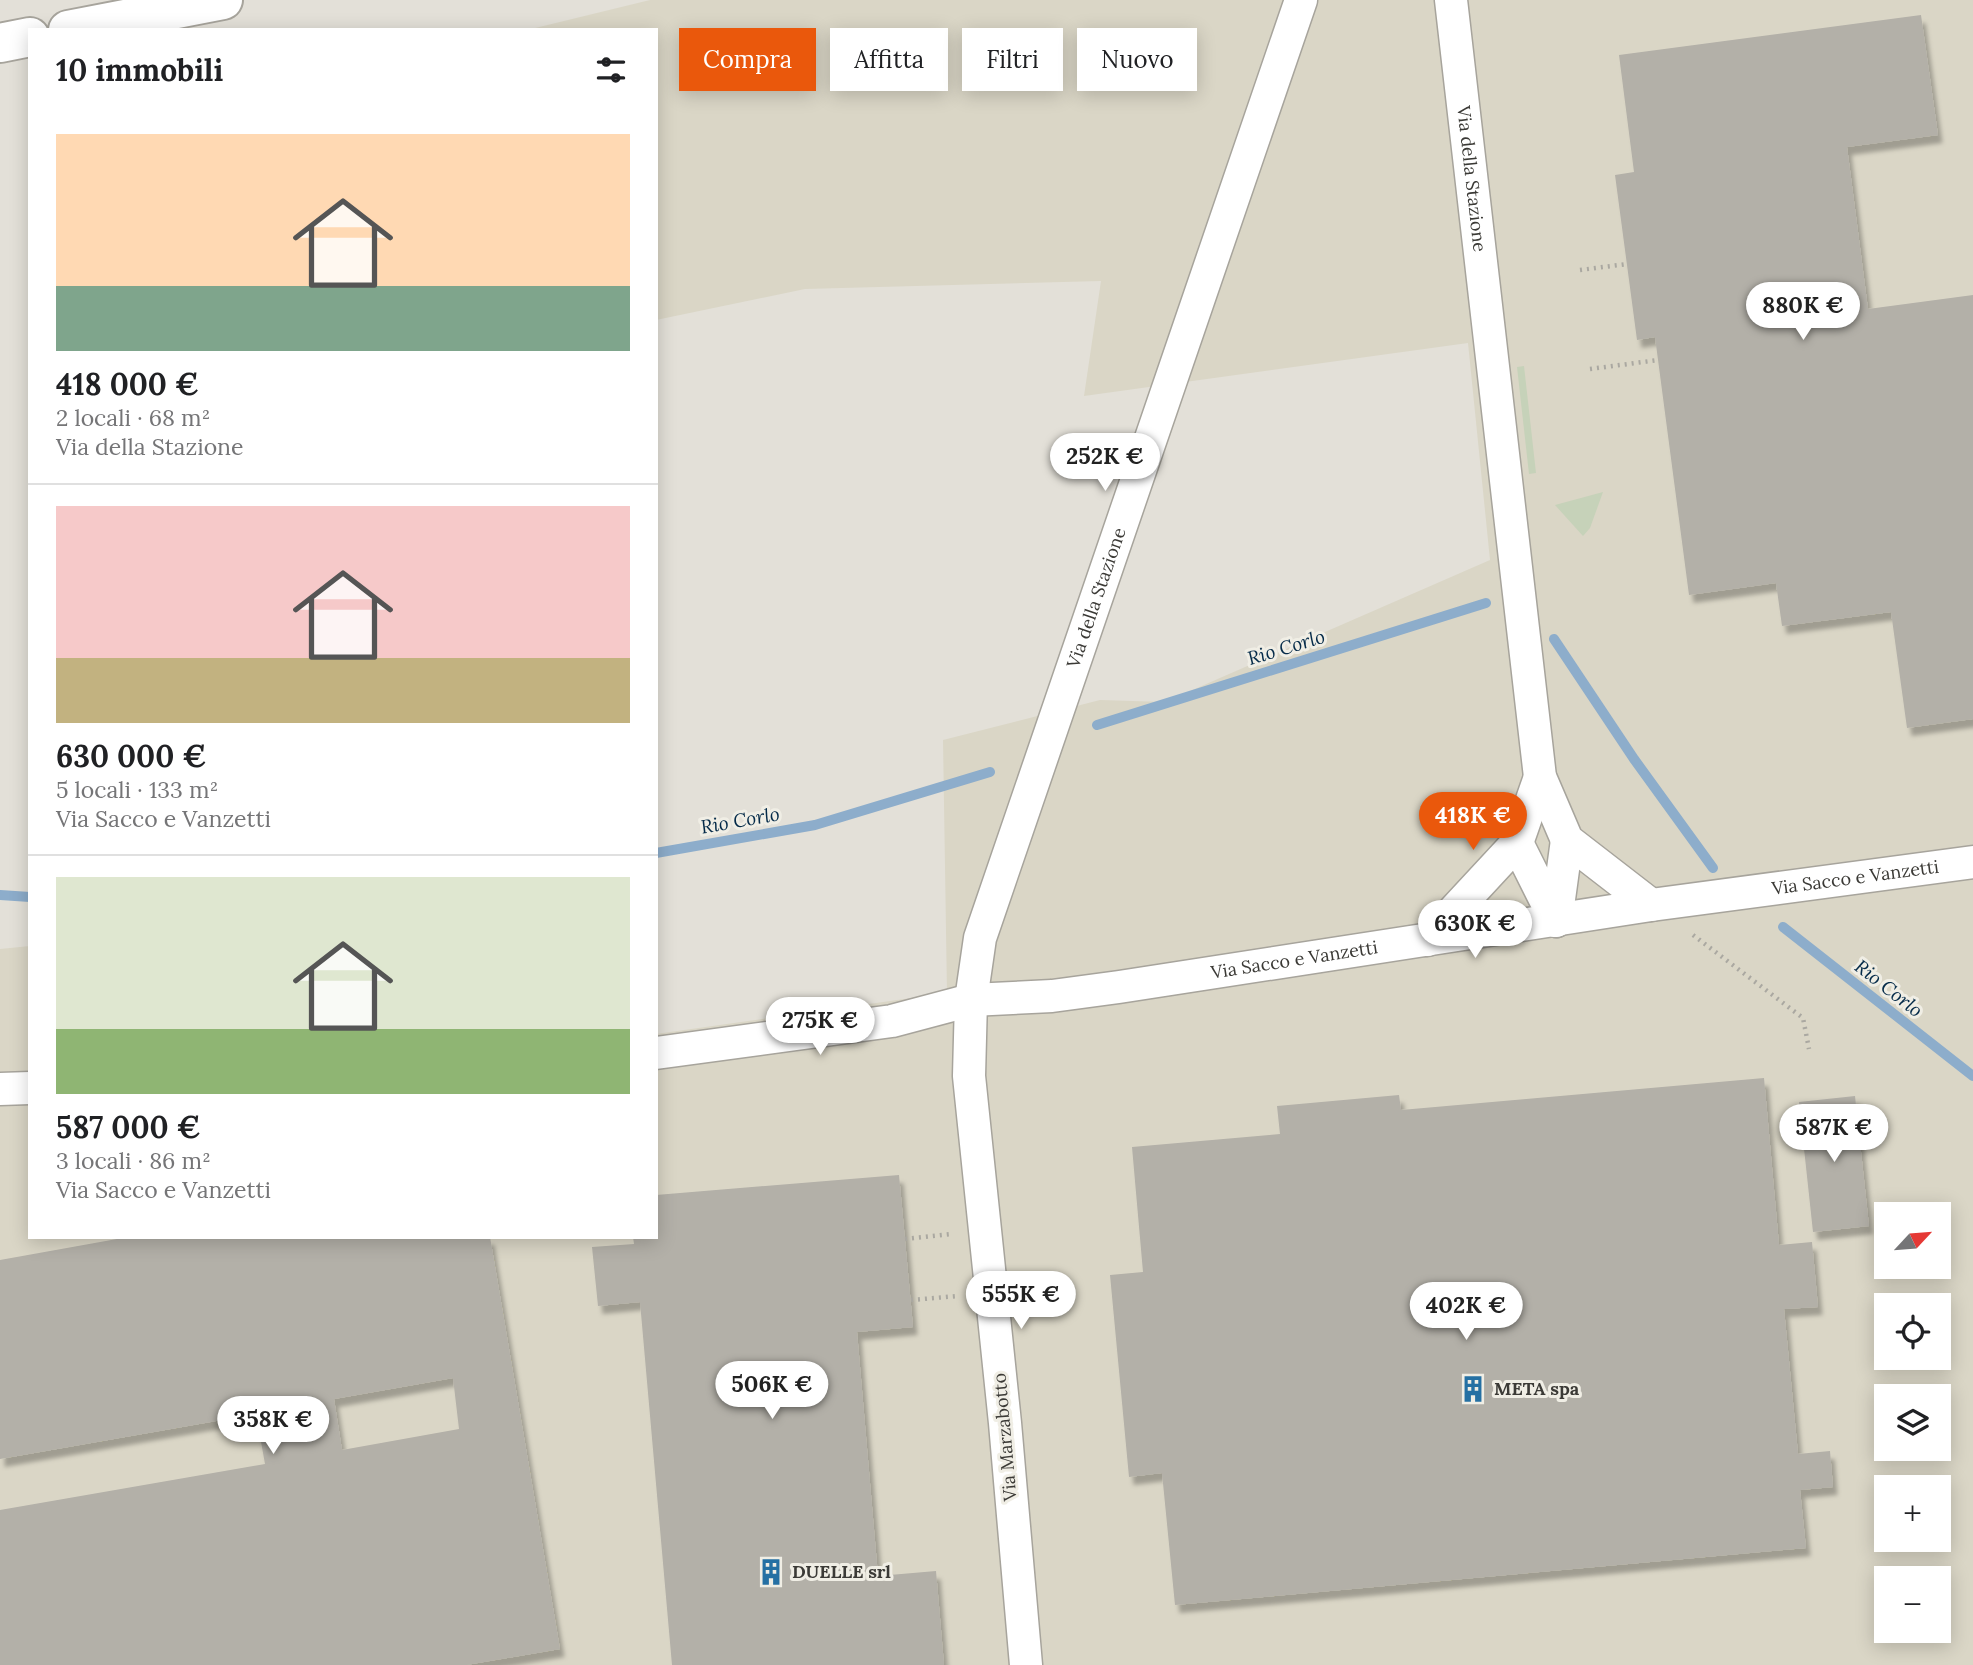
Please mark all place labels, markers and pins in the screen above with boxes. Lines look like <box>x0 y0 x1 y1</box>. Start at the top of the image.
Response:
pin: 880K € <box>1746 282 1860 342</box>
pin: 252K € <box>1048 434 1162 493</box>
pin: 418K € <box>1416 792 1530 852</box>
pin: 630K € <box>1418 900 1532 960</box>
pin: 275K € <box>763 998 877 1057</box>
pin: 587K € <box>1777 1104 1891 1164</box>
pin: 555K € <box>964 1272 1078 1331</box>
pin: 402K € <box>1409 1282 1523 1342</box>
pin: 506K € <box>715 1362 829 1421</box>
building icon: META spa <box>1458 1374 1488 1404</box>
place label: META spa <box>1494 1377 1580 1400</box>
pin: 358K € <box>216 1396 330 1456</box>
building icon: DUELLE srl <box>756 1557 786 1587</box>
place label: DUELLE srl <box>792 1560 891 1583</box>

